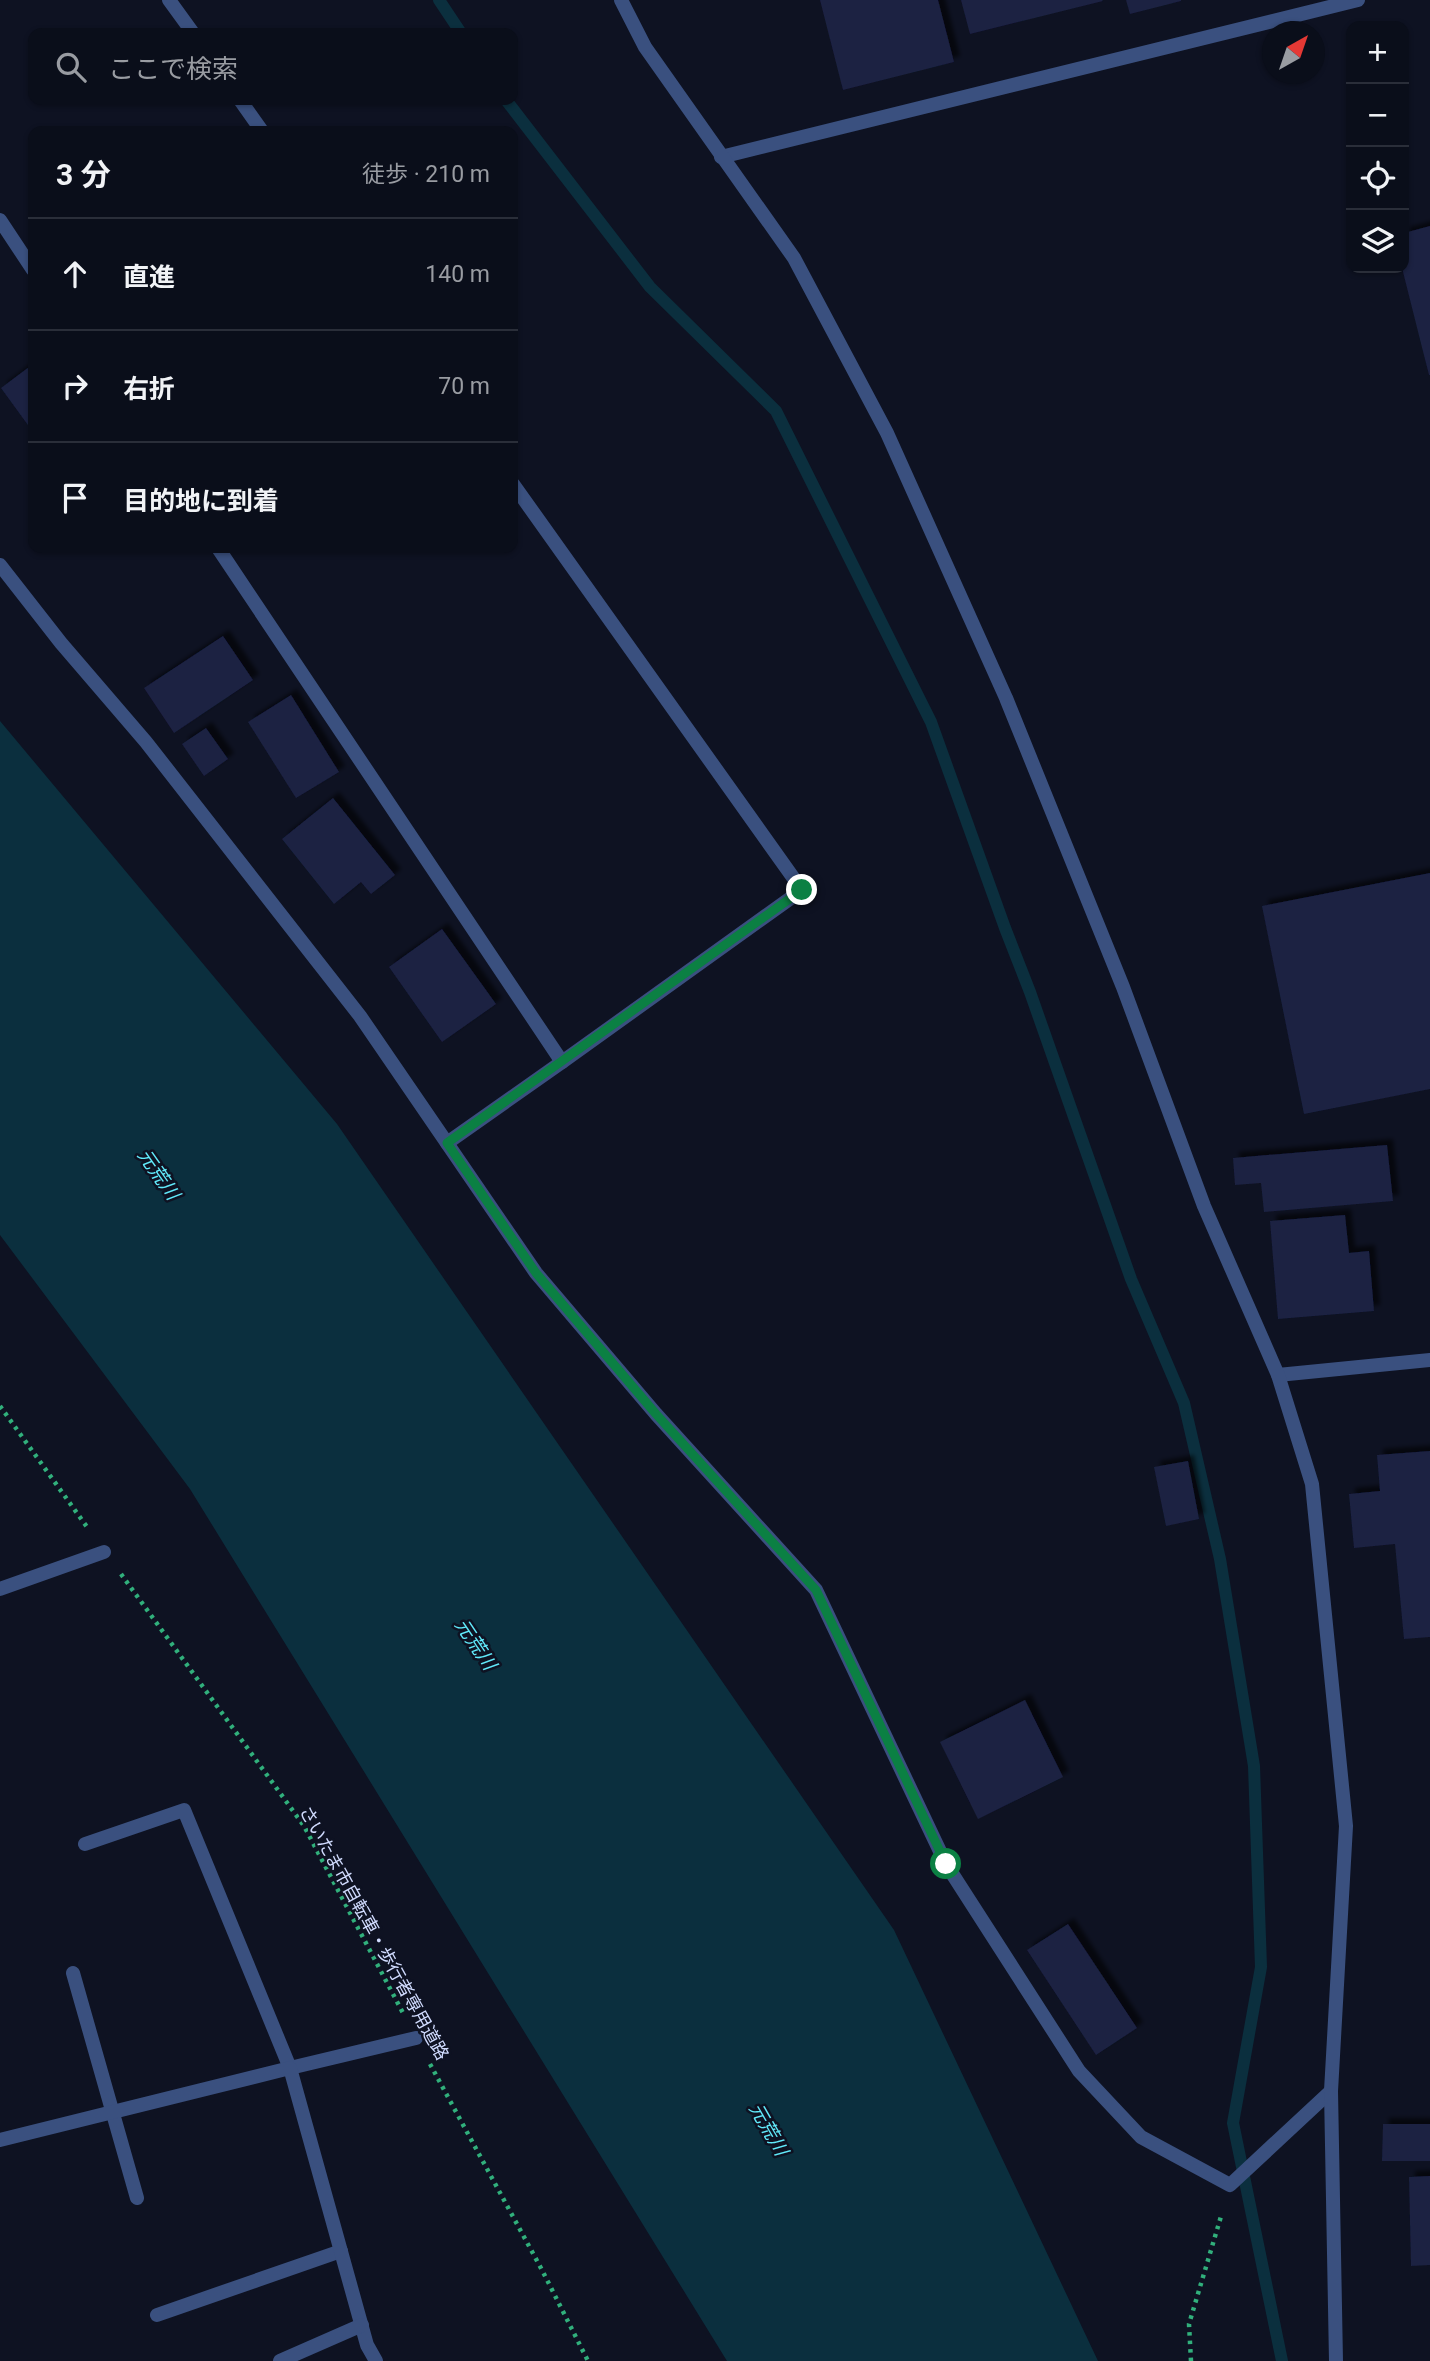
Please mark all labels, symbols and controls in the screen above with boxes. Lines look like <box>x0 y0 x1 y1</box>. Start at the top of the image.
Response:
north arrow <box>1262 21 1325 84</box>
map controls <box>1346 21 1409 273</box>
button: + <box>1346 21 1409 84</box>
search box <box>28 28 518 105</box>
icon: search <box>52 48 90 86</box>
text: ここで検索 <box>108 54 238 84</box>
button: − <box>1346 84 1409 147</box>
button: locate <box>1346 147 1409 210</box>
text: 3 分 <box>56 157 111 192</box>
text: 徒歩 · 210 m <box>362 161 490 188</box>
button: layers <box>1346 210 1409 273</box>
icon: ahead <box>56 255 94 293</box>
text: 140 m <box>425 261 490 288</box>
text: 直進 <box>123 262 175 292</box>
icon: right <box>56 367 94 405</box>
text: 70 m <box>438 373 490 400</box>
text: 右折 <box>123 374 175 404</box>
icon: arrive <box>56 479 94 517</box>
text: 目的地に到着 <box>123 486 279 516</box>
route end <box>786 874 817 905</box>
water label: 元荒川 <box>133 1144 186 1206</box>
water label: 元荒川 <box>450 1614 502 1676</box>
street label: さいたま市自転車・歩行者専用道路 <box>296 1802 453 2064</box>
route start <box>930 1848 961 1879</box>
water label: 元荒川 <box>744 2099 794 2161</box>

